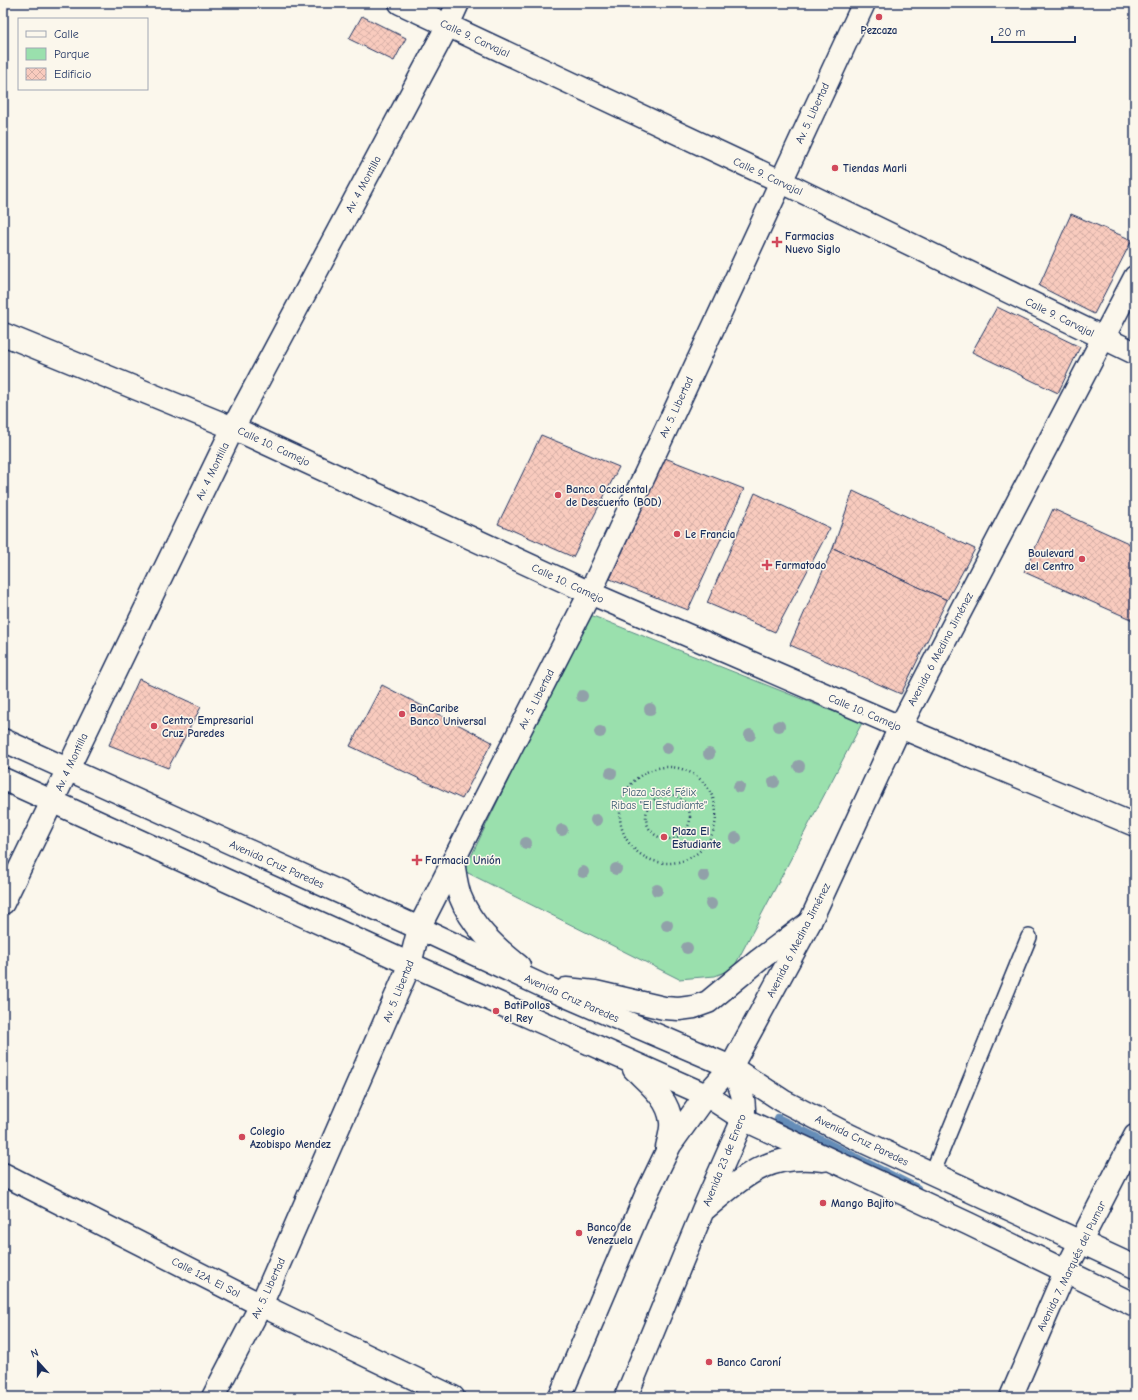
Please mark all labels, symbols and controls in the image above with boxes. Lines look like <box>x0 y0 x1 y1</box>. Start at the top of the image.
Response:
marker: Pezcaza <box>874 12 884 22</box>
street label: Calle 9. Carvajal <box>438 17 512 60</box>
legend <box>18 18 148 90</box>
scale bar <box>992 18 1075 44</box>
place label: Pezcaza <box>861 24 897 37</box>
text: 20 m <box>998 25 1026 39</box>
text: Calle <box>54 27 79 41</box>
text: Parque <box>54 47 89 61</box>
text: Edificio <box>54 67 91 81</box>
street label: Av. 5. Libertad <box>793 81 832 146</box>
street label: Av. 4 Montilla <box>343 154 384 215</box>
street label: Calle 9. Carvajal <box>731 155 805 198</box>
place label: Tiendas Marli <box>843 162 907 175</box>
marker: Tiendas Marli <box>830 163 840 173</box>
place label: Farmacias Nuevo Siglo <box>785 230 841 256</box>
marker: Farmacias Nuevo Siglo <box>772 237 782 247</box>
street label: Calle 9. Carvajal <box>1023 295 1096 340</box>
street label: Av. 5. Libertad <box>657 375 696 440</box>
street label: Calle 10. Camejo <box>236 424 312 469</box>
street label: Av. 4 Montilla <box>193 440 232 502</box>
place label: Banco Occidental de Descuento (BOD) <box>566 483 662 509</box>
marker: Banco Occidental de Descuento (BOD) <box>553 490 563 500</box>
place label: Le Francia <box>685 528 735 541</box>
marker: Le Francia <box>672 529 682 539</box>
place label: Boulevard del Centro <box>1025 547 1074 573</box>
marker: Boulevard del Centro <box>1077 554 1087 564</box>
place label: Farmatodo <box>775 559 827 572</box>
marker: Farmatodo <box>762 560 772 570</box>
street label: Calle 10. Camejo <box>530 561 606 606</box>
street label: Avenida 6 Medina Jiménez <box>905 590 976 708</box>
street label: Av. 5. Libertad <box>516 667 557 731</box>
street label: Calle 10. Camejo <box>826 691 904 734</box>
place label: BanCaribe Banco Universal <box>410 702 486 728</box>
marker: BanCaribe Banco Universal <box>397 709 407 719</box>
place label: Centro Empresarial Cruz Paredes <box>162 714 254 740</box>
marker: Centro Empresarial Cruz Paredes <box>149 721 159 731</box>
street label: Av. 4 Montilla <box>52 731 91 793</box>
park label: Plaza José Félix Ribas "El Estudiante" <box>611 786 707 812</box>
place label: Plaza El Estudiante <box>672 825 722 851</box>
marker: Plaza El Estudiante <box>659 832 669 842</box>
street label: Avenida Cruz Paredes <box>227 838 326 891</box>
place label: Farmacia Unión <box>425 854 501 867</box>
marker: Farmacia Unión <box>412 855 422 865</box>
street label: Avenida 6 Medina Jiménez <box>764 881 833 1000</box>
street label: Av. 5. Libertad <box>380 958 417 1024</box>
street label: Avenida Cruz Paredes <box>522 972 621 1025</box>
place label: BatiPollos el Rey <box>504 999 550 1025</box>
marker: BatiPollos el Rey <box>491 1006 501 1016</box>
street label: Avenida 23 de Enero <box>700 1112 749 1208</box>
street label: Avenida Cruz Paredes <box>813 1112 911 1169</box>
place label: Colegio Azobispo Mendez <box>250 1125 331 1151</box>
marker: Colegio Azobispo Mendez <box>237 1132 247 1142</box>
place label: Mango Bajito <box>831 1197 894 1210</box>
marker: Mango Bajito <box>818 1198 828 1208</box>
street label: Avenida 7. Marqués del Pumar <box>1034 1199 1109 1333</box>
place label: Banco de Venezuela <box>587 1221 633 1247</box>
marker: Banco de Venezuela <box>574 1228 584 1238</box>
street label: Calle 12A. El Sol <box>169 1255 242 1300</box>
street label: Av. 5. Libertad <box>249 1256 288 1321</box>
north arrow <box>18 1342 58 1382</box>
text: N <box>29 1346 40 1360</box>
place label: Banco Caroní <box>717 1356 781 1369</box>
marker: Banco Caroní <box>704 1357 714 1367</box>

